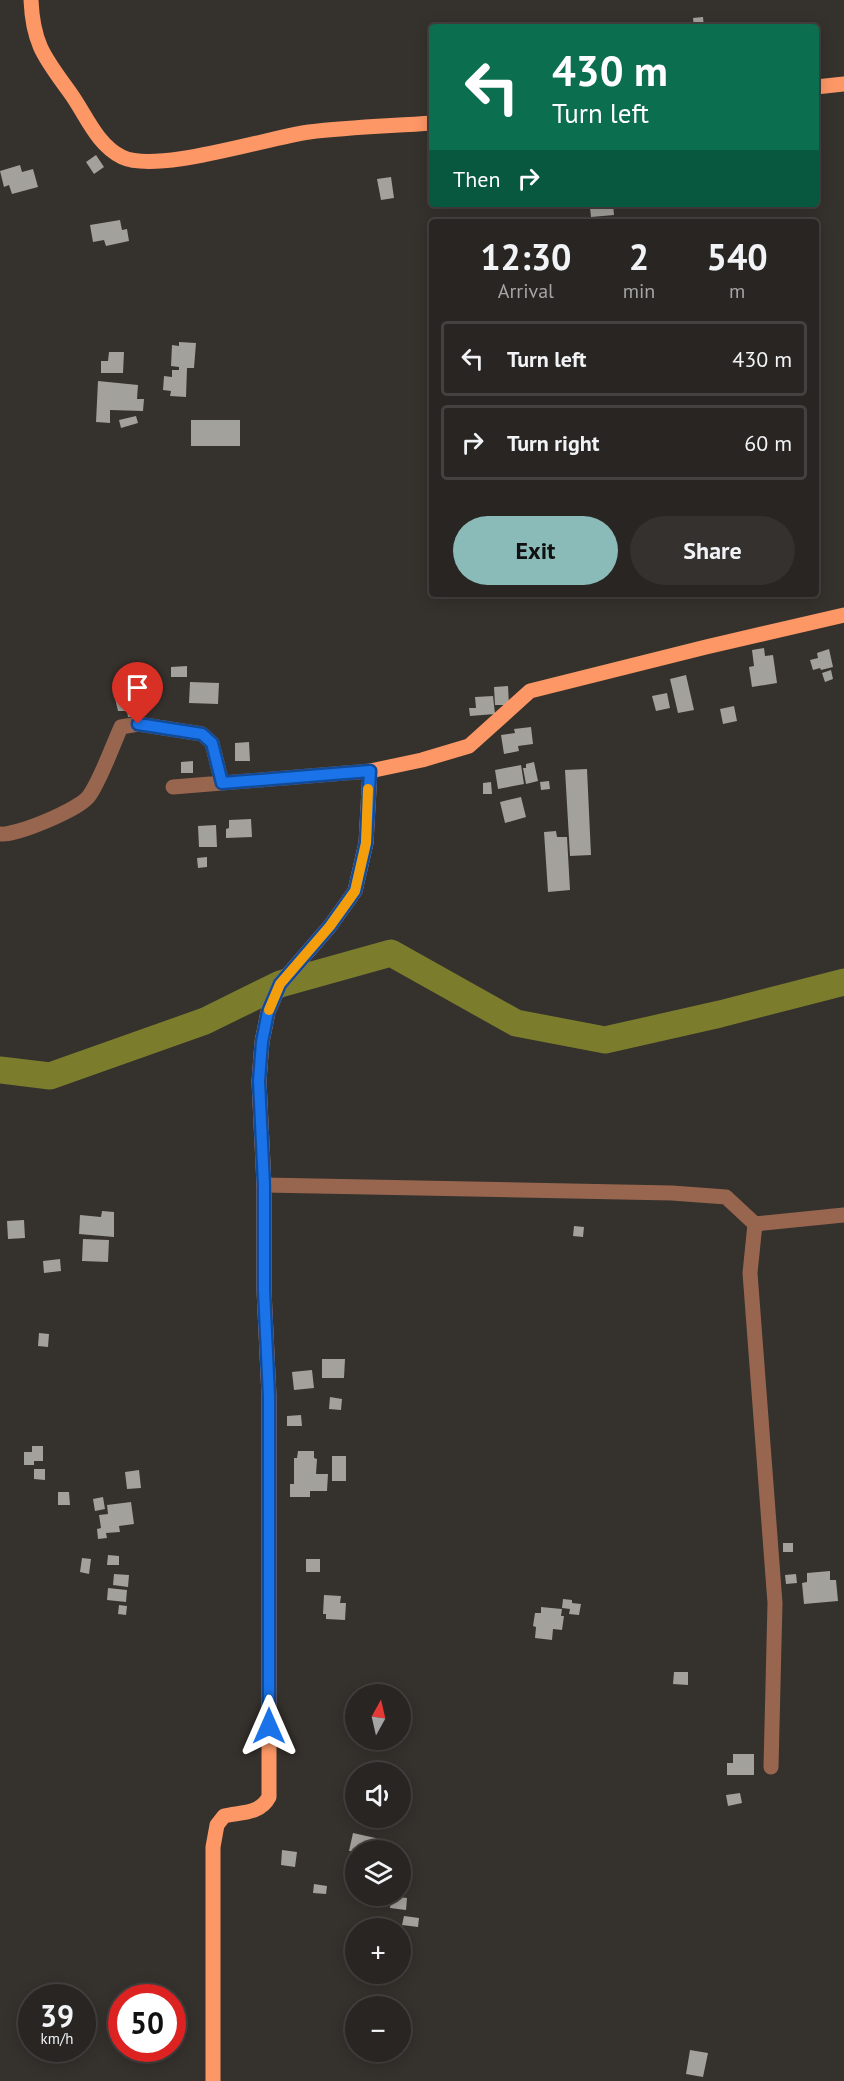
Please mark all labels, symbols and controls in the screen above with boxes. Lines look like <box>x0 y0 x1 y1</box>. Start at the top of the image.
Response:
text: 430 m <box>552 43 668 98</box>
icon: left <box>453 48 531 126</box>
text: Turn left <box>552 96 649 130</box>
icon: right <box>512 162 545 195</box>
text: Then <box>453 165 500 193</box>
text: 12:30 <box>480 233 572 280</box>
text: 2 <box>629 233 649 280</box>
text: 540 <box>707 233 768 280</box>
text: Arrival <box>498 278 554 304</box>
text: min <box>623 278 655 304</box>
text: m <box>729 278 745 304</box>
icon: left <box>456 342 489 375</box>
text: Turn left <box>507 345 587 373</box>
text: 430 m <box>732 345 792 373</box>
icon: right <box>456 426 489 459</box>
text: Turn right <box>507 429 599 457</box>
text: 60 m <box>744 429 792 457</box>
button: Exit <box>453 516 618 585</box>
button: Share <box>630 516 795 585</box>
pin <box>112 662 163 724</box>
icon: arrive <box>121 671 154 704</box>
north arrow <box>345 1684 411 1750</box>
map controls <box>345 1684 411 2062</box>
position arrow <box>237 1694 301 1758</box>
button: sound <box>345 1762 411 1828</box>
button: layers <box>345 1840 411 1906</box>
button: + <box>345 1918 411 1984</box>
speed limit sign: 50 <box>108 1984 186 2062</box>
text: 39 <box>40 1996 74 2035</box>
button: − <box>345 1996 411 2062</box>
text: km/h <box>41 2029 73 2048</box>

